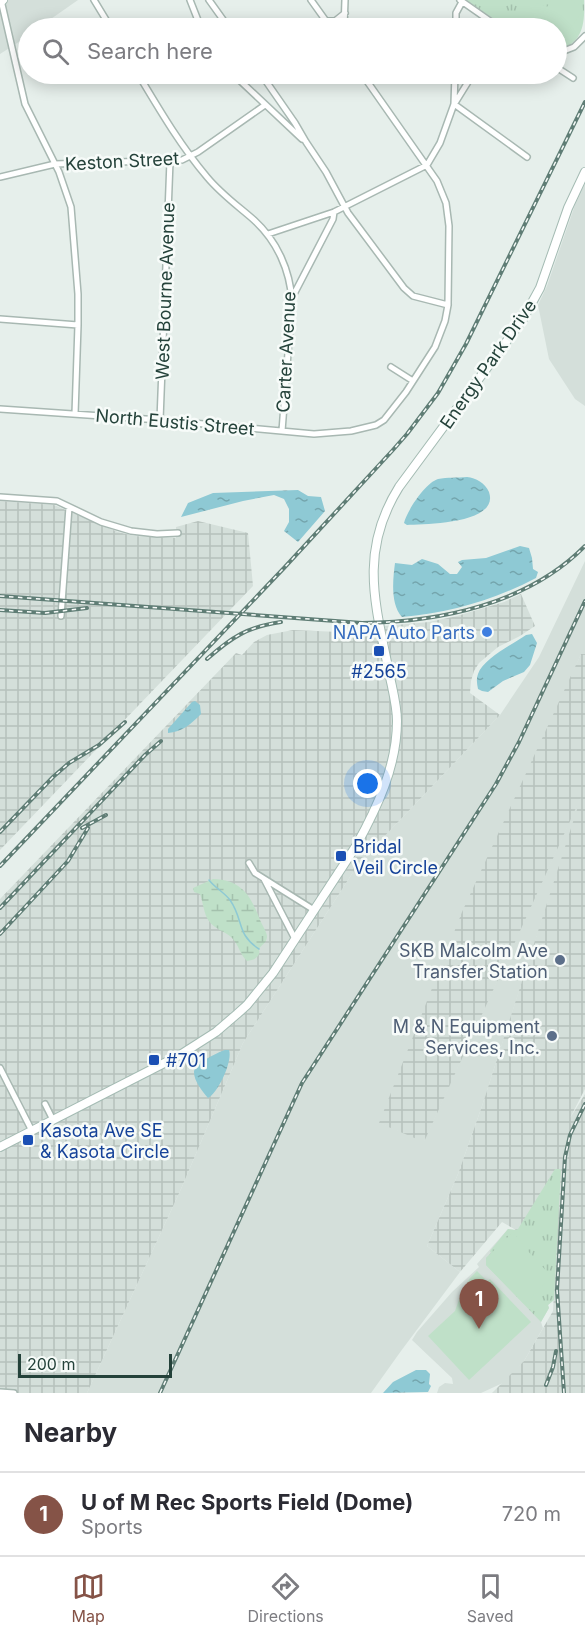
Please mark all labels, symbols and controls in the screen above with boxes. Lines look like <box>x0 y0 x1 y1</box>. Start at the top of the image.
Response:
search box <box>18 18 567 84</box>
icon: search <box>39 35 72 68</box>
text: Search here <box>87 38 213 64</box>
street label: Keston Street <box>64 148 180 174</box>
street label: West Bourne Avenue <box>151 202 179 380</box>
street label: Carter Avenue <box>272 291 300 413</box>
street label: Energy Park Drive <box>436 295 540 433</box>
street label: North Eustis Street <box>95 405 256 439</box>
place label: NAPA Auto Parts <box>333 622 475 643</box>
marker: NAPA Auto Parts <box>480 625 494 639</box>
marker: #2565 <box>372 644 386 658</box>
place label: #2565 <box>351 661 407 682</box>
your location <box>353 769 382 798</box>
place label: Bridal Veil Circle <box>353 836 438 878</box>
marker: Bridal Veil Circle <box>334 849 348 863</box>
place label: SKB Malcolm Ave Transfer Station <box>399 940 548 982</box>
marker: SKB Malcolm Ave Transfer Station <box>553 953 567 967</box>
place label: M & N Equipment Services, Inc. <box>393 1016 540 1058</box>
marker: M & N Equipment Services, Inc. <box>545 1029 559 1043</box>
place label: #701 <box>166 1050 206 1071</box>
marker: #701 <box>147 1053 161 1067</box>
place label: Kasota Ave SE & Kasota Circle <box>40 1120 169 1162</box>
marker: Kasota Ave SE & Kasota Circle <box>21 1133 35 1147</box>
pin: 1 <box>460 1280 498 1329</box>
scale bar <box>18 1351 172 1378</box>
text: 200 m <box>27 1354 75 1374</box>
text: Nearby <box>24 1417 117 1448</box>
text: U of M Rec Sports Field (Dome) <box>81 1489 413 1515</box>
text: 1 <box>39 1502 48 1526</box>
text: 720 m <box>502 1502 561 1526</box>
text: Sports <box>81 1515 143 1539</box>
tab: Map <box>71 1570 105 1626</box>
tab: Directions <box>248 1570 324 1626</box>
tab: Saved <box>467 1570 514 1626</box>

